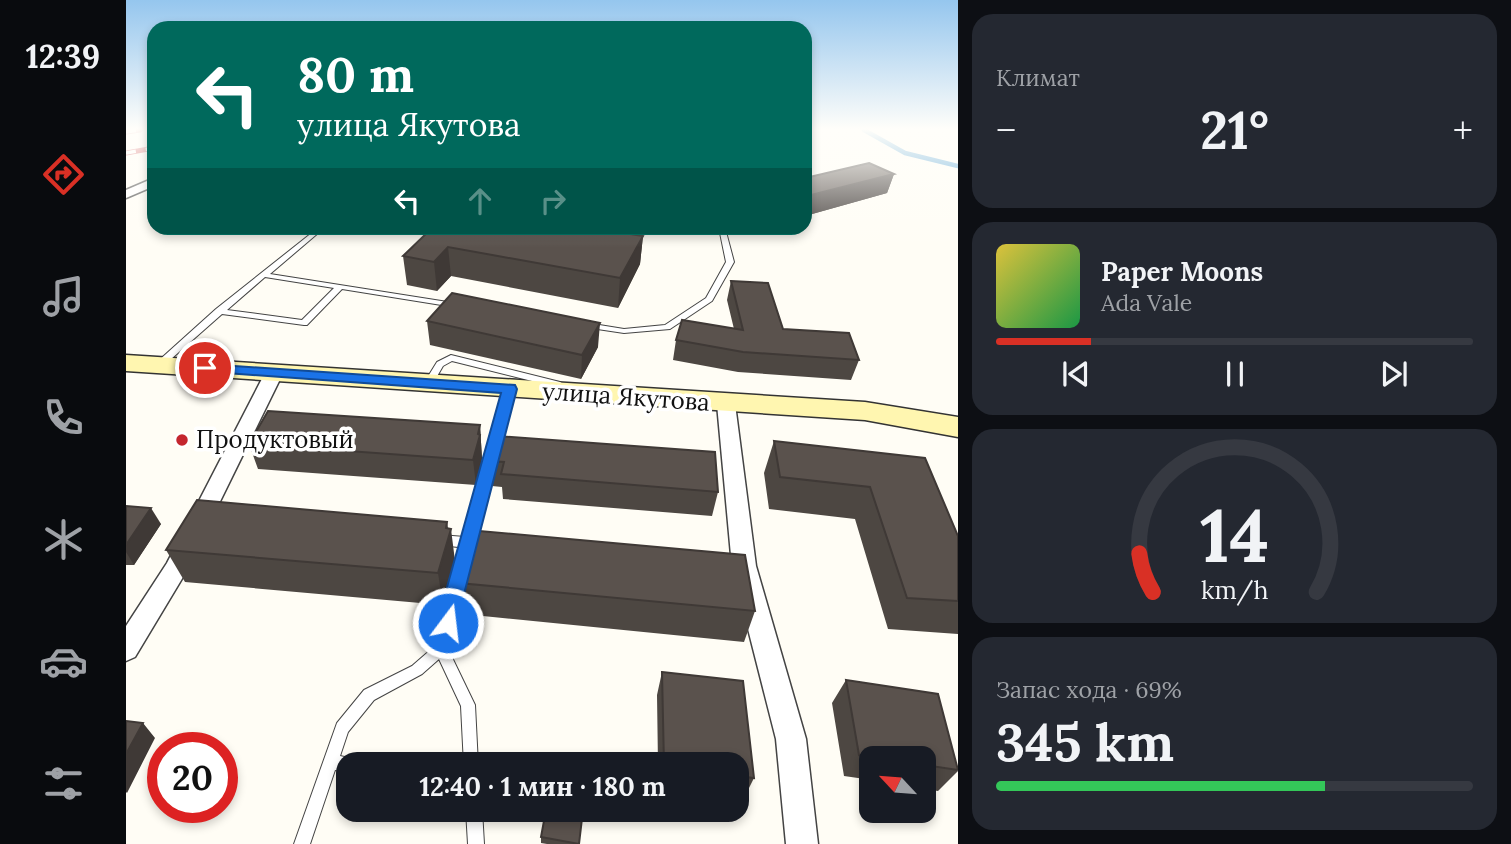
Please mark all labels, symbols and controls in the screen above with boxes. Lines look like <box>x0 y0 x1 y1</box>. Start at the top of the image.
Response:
text: 12:39 <box>26 36 100 77</box>
text: 80 m <box>297 43 414 105</box>
icon: left <box>182 49 273 140</box>
text: Климат <box>996 63 1080 92</box>
text: 21° <box>1200 97 1269 163</box>
text: улица Якутова <box>297 104 521 145</box>
text: − <box>996 106 1016 154</box>
text: + <box>1453 106 1473 154</box>
icon: directions <box>39 150 88 199</box>
icon: left <box>388 182 426 220</box>
icon: ahead <box>461 182 499 220</box>
icon: right <box>534 182 572 220</box>
text: Paper Moons <box>1101 255 1263 288</box>
icon: music <box>39 272 88 321</box>
text: Ada Vale <box>1101 288 1192 317</box>
pin <box>175 338 235 398</box>
icon: arrive <box>186 349 224 387</box>
icon: previous <box>1057 355 1095 393</box>
icon: pause <box>1216 355 1254 393</box>
icon: next <box>1375 355 1413 393</box>
street label: улица Якутова <box>541 375 711 418</box>
icon: phone <box>39 393 88 442</box>
place label: Продуктовый <box>196 424 354 455</box>
marker: Продуктовый <box>174 432 190 448</box>
text: 14 <box>1200 489 1269 582</box>
icon: climate <box>39 515 88 564</box>
text: km/h <box>1201 574 1268 606</box>
position arrow <box>411 586 485 660</box>
icon: car <box>39 637 88 686</box>
text: Запас хода · 69% <box>996 675 1182 704</box>
text: 345 km <box>996 709 1174 775</box>
speed limit sign: 20 <box>147 732 238 823</box>
north arrow <box>859 746 936 822</box>
map controls <box>859 746 936 823</box>
icon: filters <box>39 759 88 808</box>
text: 12:40 · 1 мин · 180 m <box>419 770 666 803</box>

